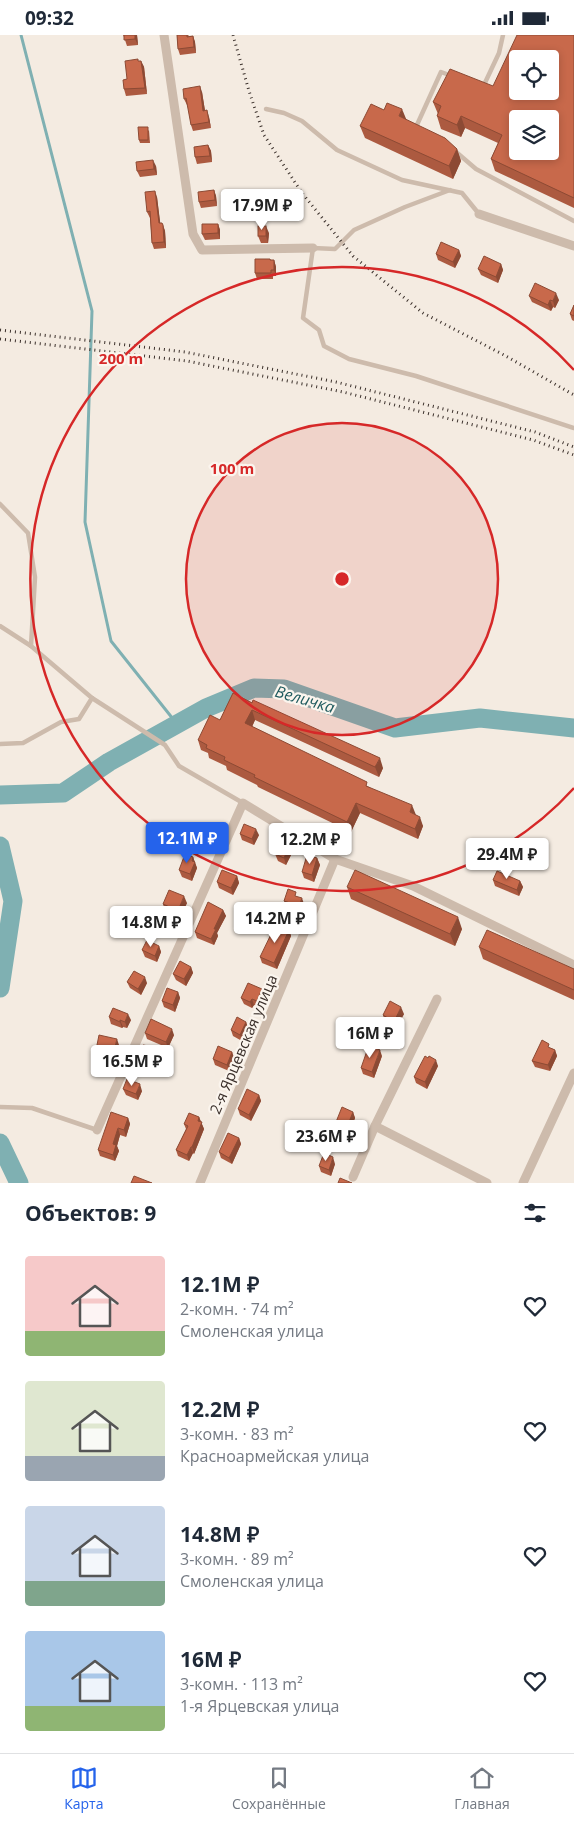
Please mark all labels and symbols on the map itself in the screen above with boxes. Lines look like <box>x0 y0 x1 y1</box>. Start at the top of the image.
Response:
pin: 17.9M ₽ <box>216 189 308 231</box>
text: 200 m <box>99 348 143 368</box>
text: 100 m <box>210 458 254 478</box>
centre of rings <box>333 570 351 588</box>
water label: Величка <box>273 680 337 718</box>
pin: 12.1M ₽ <box>141 821 233 864</box>
pin: 12.2M ₽ <box>264 823 356 865</box>
pin: 29.4M ₽ <box>461 837 553 880</box>
pin: 14.2M ₽ <box>229 901 321 944</box>
pin: 14.8M ₽ <box>105 905 197 948</box>
street label: 2-я Ярцевская улица <box>205 971 281 1117</box>
pin: 16M ₽ <box>335 1017 405 1059</box>
pin: 16.5M ₽ <box>86 1045 178 1087</box>
pin: 23.6M ₽ <box>280 1119 372 1162</box>

